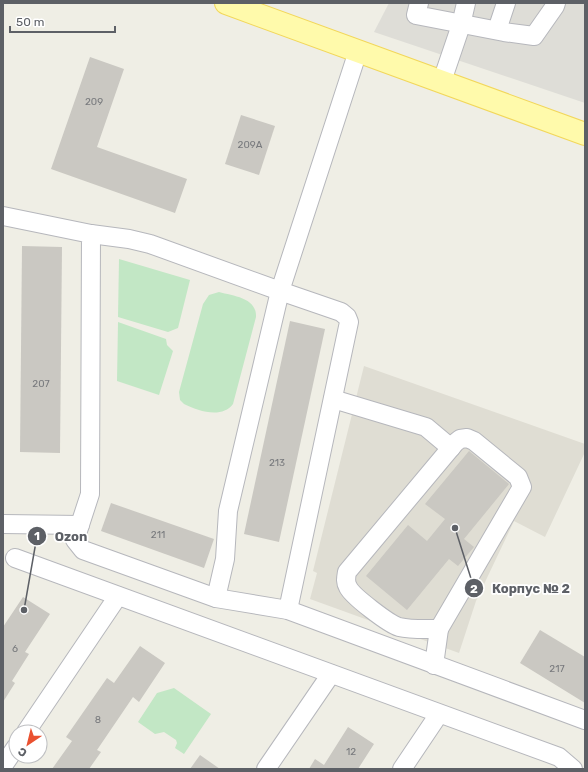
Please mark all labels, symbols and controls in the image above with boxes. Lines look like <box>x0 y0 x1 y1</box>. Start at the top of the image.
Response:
scale bar <box>10 8 115 34</box>
text: 50 m <box>16 15 44 29</box>
house number: 209 <box>85 96 103 108</box>
house number: 209А <box>238 139 263 151</box>
house number: 207 <box>32 378 50 390</box>
house number: 213 <box>269 457 285 469</box>
callout: Ozon <box>27 524 95 549</box>
text: 1 <box>34 529 40 543</box>
text: Ozon <box>55 529 87 544</box>
house number: 211 <box>151 529 165 541</box>
callout: Корпус № 2 <box>464 576 578 601</box>
text: Корпус № 2 <box>492 581 570 596</box>
text: 2 <box>470 582 478 596</box>
house number: 6 <box>12 643 18 655</box>
house number: 217 <box>549 663 565 675</box>
house number: 8 <box>95 714 101 726</box>
north arrow <box>8 724 48 764</box>
text: С <box>15 744 29 759</box>
house number: 12 <box>346 746 356 758</box>

